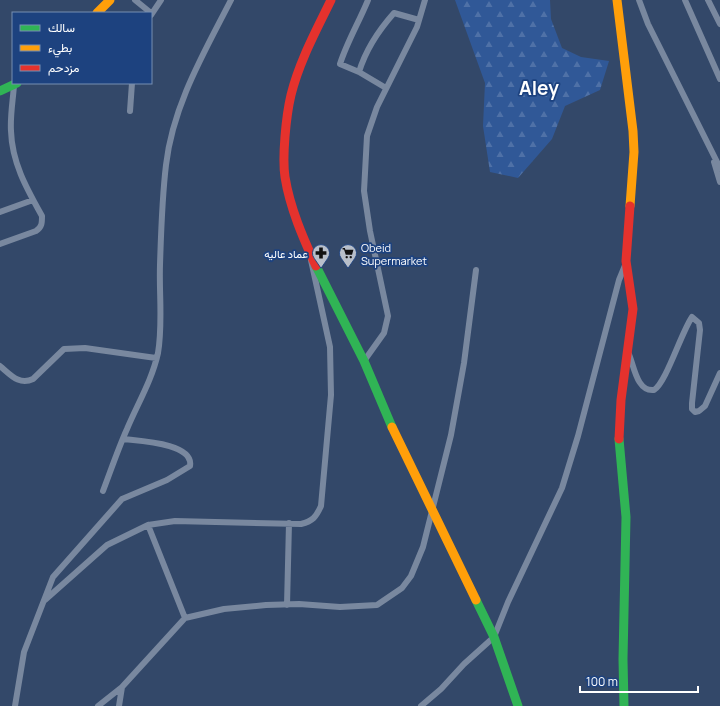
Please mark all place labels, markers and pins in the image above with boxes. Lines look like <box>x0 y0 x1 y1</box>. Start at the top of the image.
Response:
place label: Obeid Supermarket <box>361 240 427 268</box>
pharmacy icon: عماد عاليه <box>311 243 331 268</box>
supermarket icon: Obeid Supermarket <box>338 243 358 268</box>
place label: عماد عاليه <box>264 246 308 261</box>

